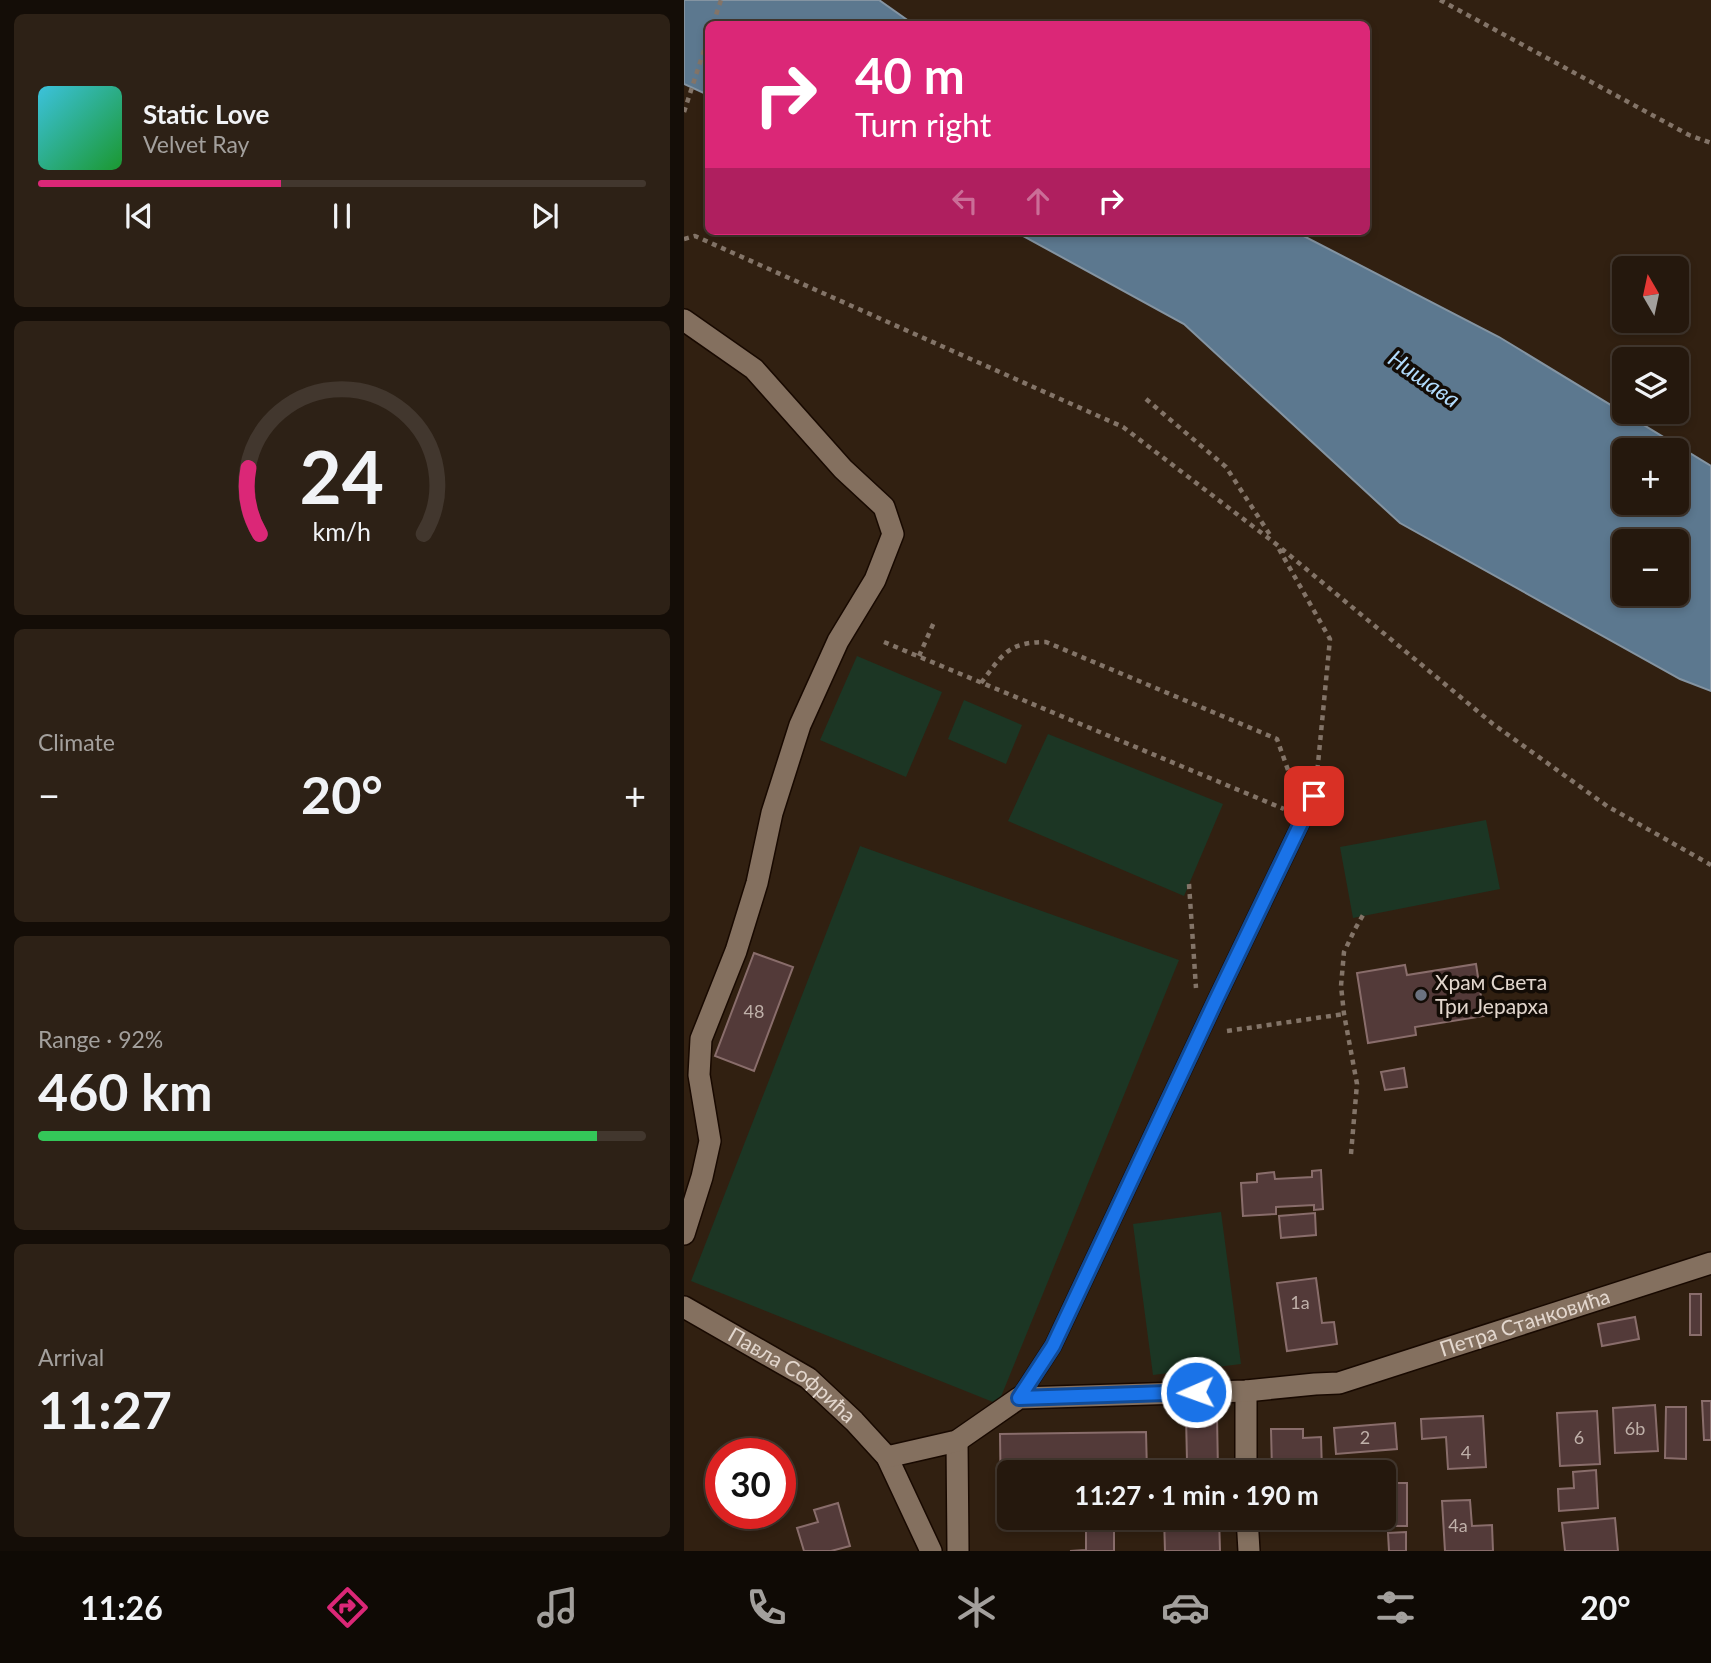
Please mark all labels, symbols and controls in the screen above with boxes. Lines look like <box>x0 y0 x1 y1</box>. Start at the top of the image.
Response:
text: 40 m <box>855 46 965 104</box>
icon: right <box>740 49 831 140</box>
text: Static Love <box>143 98 270 130</box>
text: Turn right <box>855 105 991 144</box>
text: Velvet Ray <box>143 130 249 158</box>
icon: left <box>946 182 984 220</box>
icon: ahead <box>1019 182 1057 220</box>
icon: right <box>1092 182 1130 220</box>
icon: previous <box>120 197 158 235</box>
icon: pause <box>323 197 361 235</box>
icon: next <box>526 197 564 235</box>
north arrow <box>1612 256 1688 332</box>
map controls <box>1612 256 1689 606</box>
water label: Нишава <box>1383 344 1466 413</box>
button: layers <box>1612 347 1689 424</box>
text: 24 <box>300 433 384 521</box>
button: + <box>1612 438 1689 515</box>
text: km/h <box>313 516 371 546</box>
button: − <box>1612 529 1689 606</box>
text: Climate <box>38 728 115 756</box>
text: 20° <box>301 763 383 825</box>
pin <box>1284 766 1344 826</box>
text: − <box>38 772 60 818</box>
text: + <box>624 772 646 818</box>
icon: arrive <box>1295 777 1333 815</box>
place label: Храм Света Три Јерарха <box>1435 969 1548 1018</box>
marker: Храм Света Три Јерарха <box>1413 987 1429 1003</box>
house number: 48 <box>744 1000 764 1022</box>
text: Range · 92% <box>38 1025 163 1053</box>
text: 460 km <box>38 1060 212 1122</box>
street label: Петра Станковића <box>1436 1282 1613 1361</box>
house number: 1a <box>1290 1291 1310 1313</box>
street label: Павла Софрића <box>724 1321 862 1427</box>
text: Arrival <box>38 1343 104 1371</box>
position arrow <box>1159 1355 1233 1429</box>
text: 11:27 <box>38 1378 172 1440</box>
house number: 6b <box>1625 1417 1645 1439</box>
house number: 2 <box>1360 1426 1370 1448</box>
house number: 6 <box>1574 1426 1584 1448</box>
speed limit sign: 30 <box>705 1438 796 1529</box>
house number: 4 <box>1461 1441 1471 1463</box>
text: 11:27 · 1 min · 190 m <box>1074 1479 1319 1511</box>
house number: 4a <box>1448 1514 1468 1536</box>
icon: directions <box>323 1583 372 1632</box>
icon: music <box>533 1583 582 1632</box>
icon: phone <box>742 1583 791 1632</box>
icon: climate <box>952 1583 1001 1632</box>
icon: car <box>1161 1583 1210 1632</box>
icon: filters <box>1371 1583 1420 1632</box>
text: 11:26 <box>80 1588 163 1627</box>
text: 20° <box>1580 1588 1631 1627</box>

